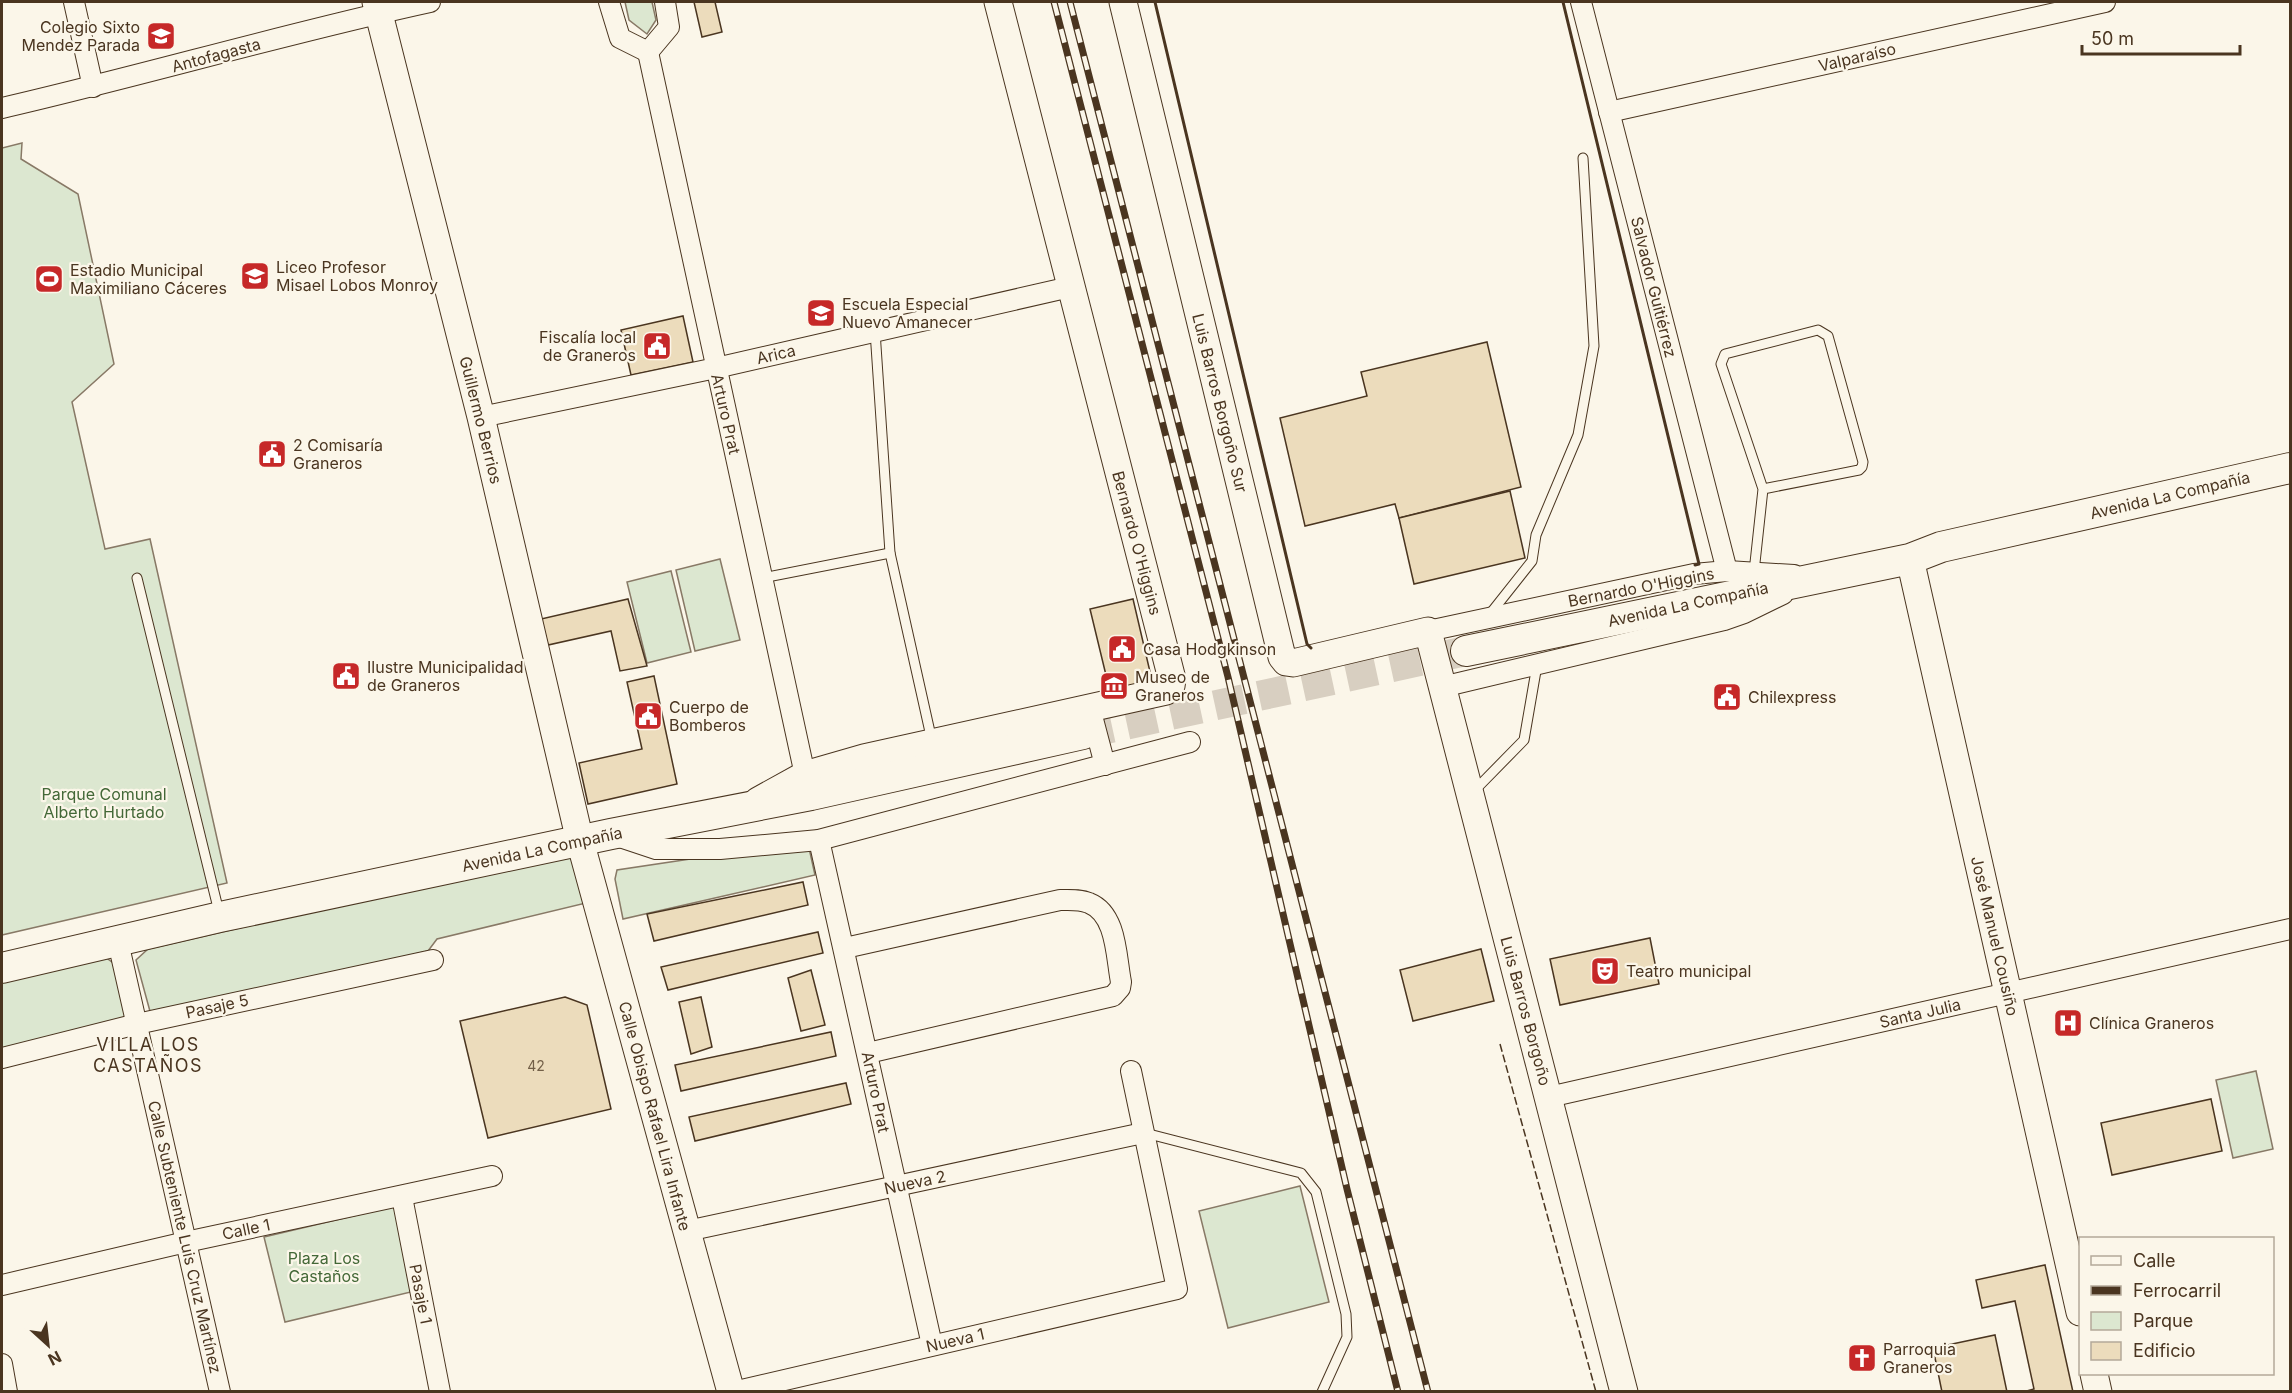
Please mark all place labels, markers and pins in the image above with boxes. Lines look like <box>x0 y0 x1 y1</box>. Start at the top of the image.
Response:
place label: Colegio Sixto Mendez Parada <box>22 17 140 55</box>
school or university icon: Colegio Sixto Mendez Parada <box>145 20 177 52</box>
place label: Liceo Profesor Misael Lobos Monroy <box>276 257 438 295</box>
place label: Estadio Municipal Maximiliano Cáceres <box>70 260 227 298</box>
school or university icon: Liceo Profesor Misael Lobos Monroy <box>239 260 271 292</box>
sports icon: Estadio Municipal Maximiliano Cáceres <box>33 263 65 295</box>
place label: Escuela Especial Nuevo Amanecer <box>842 294 973 332</box>
school or university icon: Escuela Especial Nuevo Amanecer <box>805 297 837 329</box>
place label: Fiscalía local de Graneros <box>539 327 636 365</box>
public building icon: Fiscalía local de Graneros <box>641 330 673 362</box>
place label: 2 Comisaría Graneros <box>293 435 383 473</box>
public building icon: 2 Comisaría Graneros <box>256 438 288 470</box>
public building icon: Casa Hodgkinson <box>1106 633 1138 665</box>
place label: Casa Hodgkinson <box>1143 639 1276 659</box>
place label: Ilustre Municipalidad de Graneros <box>367 657 523 695</box>
public building icon: Ilustre Municipalidad de Graneros <box>330 660 362 692</box>
place label: Museo de Graneros <box>1135 667 1210 705</box>
museum icon: Museo de Graneros <box>1098 670 1130 702</box>
public building icon: Chilexpress <box>1711 681 1743 713</box>
place label: Chilexpress <box>1748 687 1836 707</box>
place label: Cuerpo de Bomberos <box>669 697 749 735</box>
public building icon: Cuerpo de Bomberos <box>632 700 664 732</box>
theatre icon: Teatro municipal <box>1589 955 1621 987</box>
place label: Teatro municipal <box>1626 961 1751 981</box>
hospital icon: Clínica Graneros <box>2052 1007 2084 1039</box>
place label: Clínica Graneros <box>2089 1013 2214 1033</box>
place label: Parroquia Graneros <box>1883 1339 1956 1377</box>
church icon: Parroquia Graneros <box>1846 1342 1878 1374</box>

